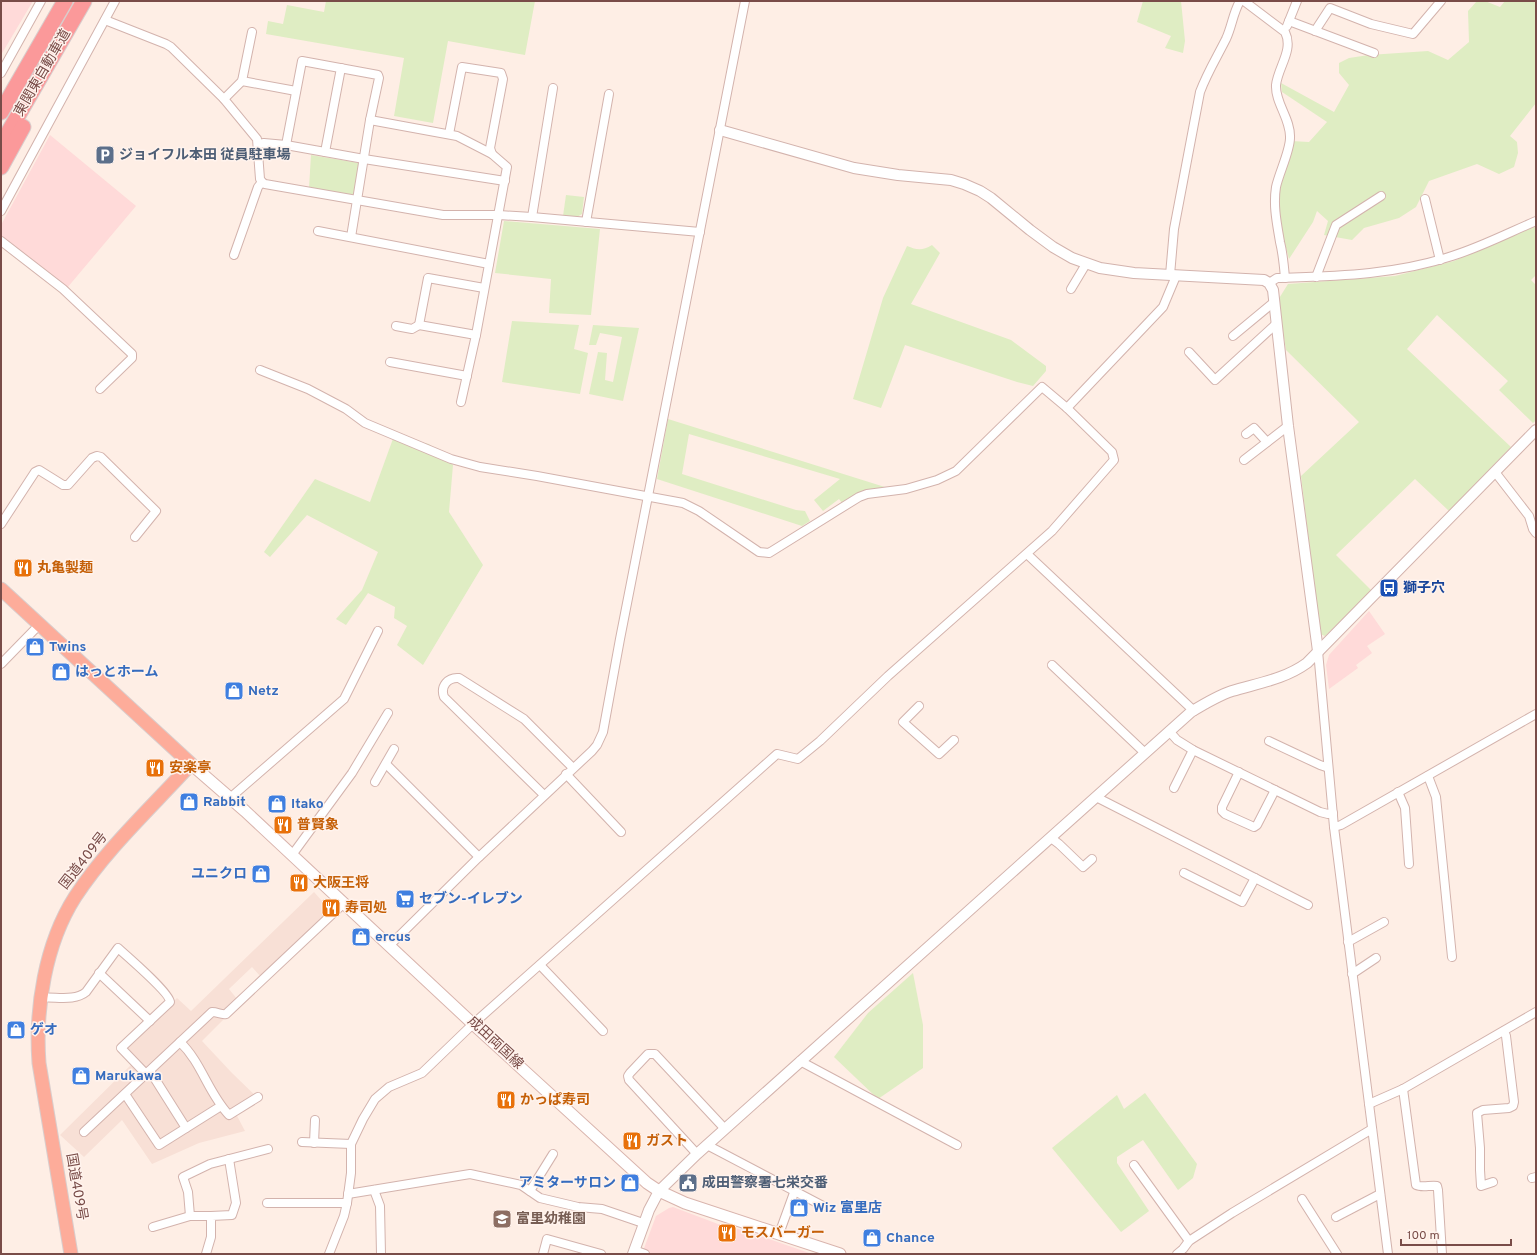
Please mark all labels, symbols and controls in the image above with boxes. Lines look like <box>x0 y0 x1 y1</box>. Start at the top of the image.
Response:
street label: 東関東自動車道 <box>11 26 75 120</box>
parking icon: ジョイフル本田 従員駐車場 <box>94 144 116 166</box>
place label: ジョイフル本田 従員駐車場 <box>119 147 291 164</box>
restaurant icon: 丸亀製麺 <box>12 557 34 579</box>
place label: 丸亀製麺 <box>37 559 93 577</box>
bus stop icon: 獅子穴 <box>1378 577 1400 599</box>
place label: 獅子穴 <box>1403 580 1445 597</box>
shop icon: Twins <box>24 636 46 658</box>
place label: Twins <box>49 639 86 656</box>
shop icon: はっとホーム <box>50 661 72 683</box>
place label: はっとホーム <box>75 664 159 681</box>
shop icon: Netz <box>223 680 245 702</box>
place label: Netz <box>248 683 279 700</box>
restaurant icon: 安楽亭 <box>144 757 166 779</box>
place label: 安楽亭 <box>169 760 211 777</box>
shop icon: Rabbit <box>178 791 200 813</box>
shop icon: Itako <box>266 793 288 815</box>
place label: Rabbit <box>203 794 246 811</box>
place label: Itako <box>291 796 324 813</box>
restaurant icon: 普賢象 <box>272 814 294 836</box>
place label: 普賢象 <box>297 817 339 834</box>
street label: 国道409号 <box>56 829 112 893</box>
shop icon: ユニクロ <box>250 863 272 885</box>
place label: ユニクロ <box>191 866 247 883</box>
restaurant icon: 大阪王将 <box>288 872 310 894</box>
place label: 大阪王将 <box>313 875 369 892</box>
supermarket icon: セブン-イレブン <box>394 888 416 910</box>
place label: セブン-イレブン <box>419 890 523 908</box>
restaurant icon: 寿司処 <box>320 897 342 919</box>
place label: 寿司処 <box>345 899 387 917</box>
shop icon: ercus <box>350 926 372 948</box>
place label: ercus <box>375 929 411 946</box>
street label: 成田両国線 <box>464 1013 526 1073</box>
shop icon: ゲオ <box>5 1019 27 1041</box>
place label: ゲオ <box>30 1021 58 1039</box>
shop icon: Marukawa <box>70 1065 92 1087</box>
place label: Marukawa <box>95 1068 162 1085</box>
restaurant icon: かっぱ寿司 <box>495 1089 517 1111</box>
place label: かっぱ寿司 <box>520 1091 590 1109</box>
restaurant icon: ガスト <box>621 1130 643 1152</box>
place label: ガスト <box>646 1133 688 1150</box>
street label: 国道409号 <box>62 1152 90 1222</box>
shop icon: アミターサロン <box>619 1172 641 1194</box>
public building icon: 成田警察署七栄交番 <box>677 1172 699 1194</box>
place label: 成田警察署七栄交番 <box>702 1174 828 1192</box>
place label: アミターサロン <box>519 1175 616 1192</box>
shop icon: Wiz 富里店 <box>788 1197 810 1219</box>
place label: Wiz 富里店 <box>813 1200 882 1217</box>
school or university icon: 富里幼稚園 <box>491 1208 513 1230</box>
place label: 富里幼稚園 <box>516 1210 586 1228</box>
scale bar <box>1401 1221 1511 1247</box>
restaurant icon: モスバーガー <box>716 1222 738 1244</box>
place label: モスバーガー <box>741 1225 825 1242</box>
shop icon: Chance <box>861 1227 883 1249</box>
text: 100 m <box>1407 1228 1440 1244</box>
place label: Chance <box>886 1230 935 1247</box>

